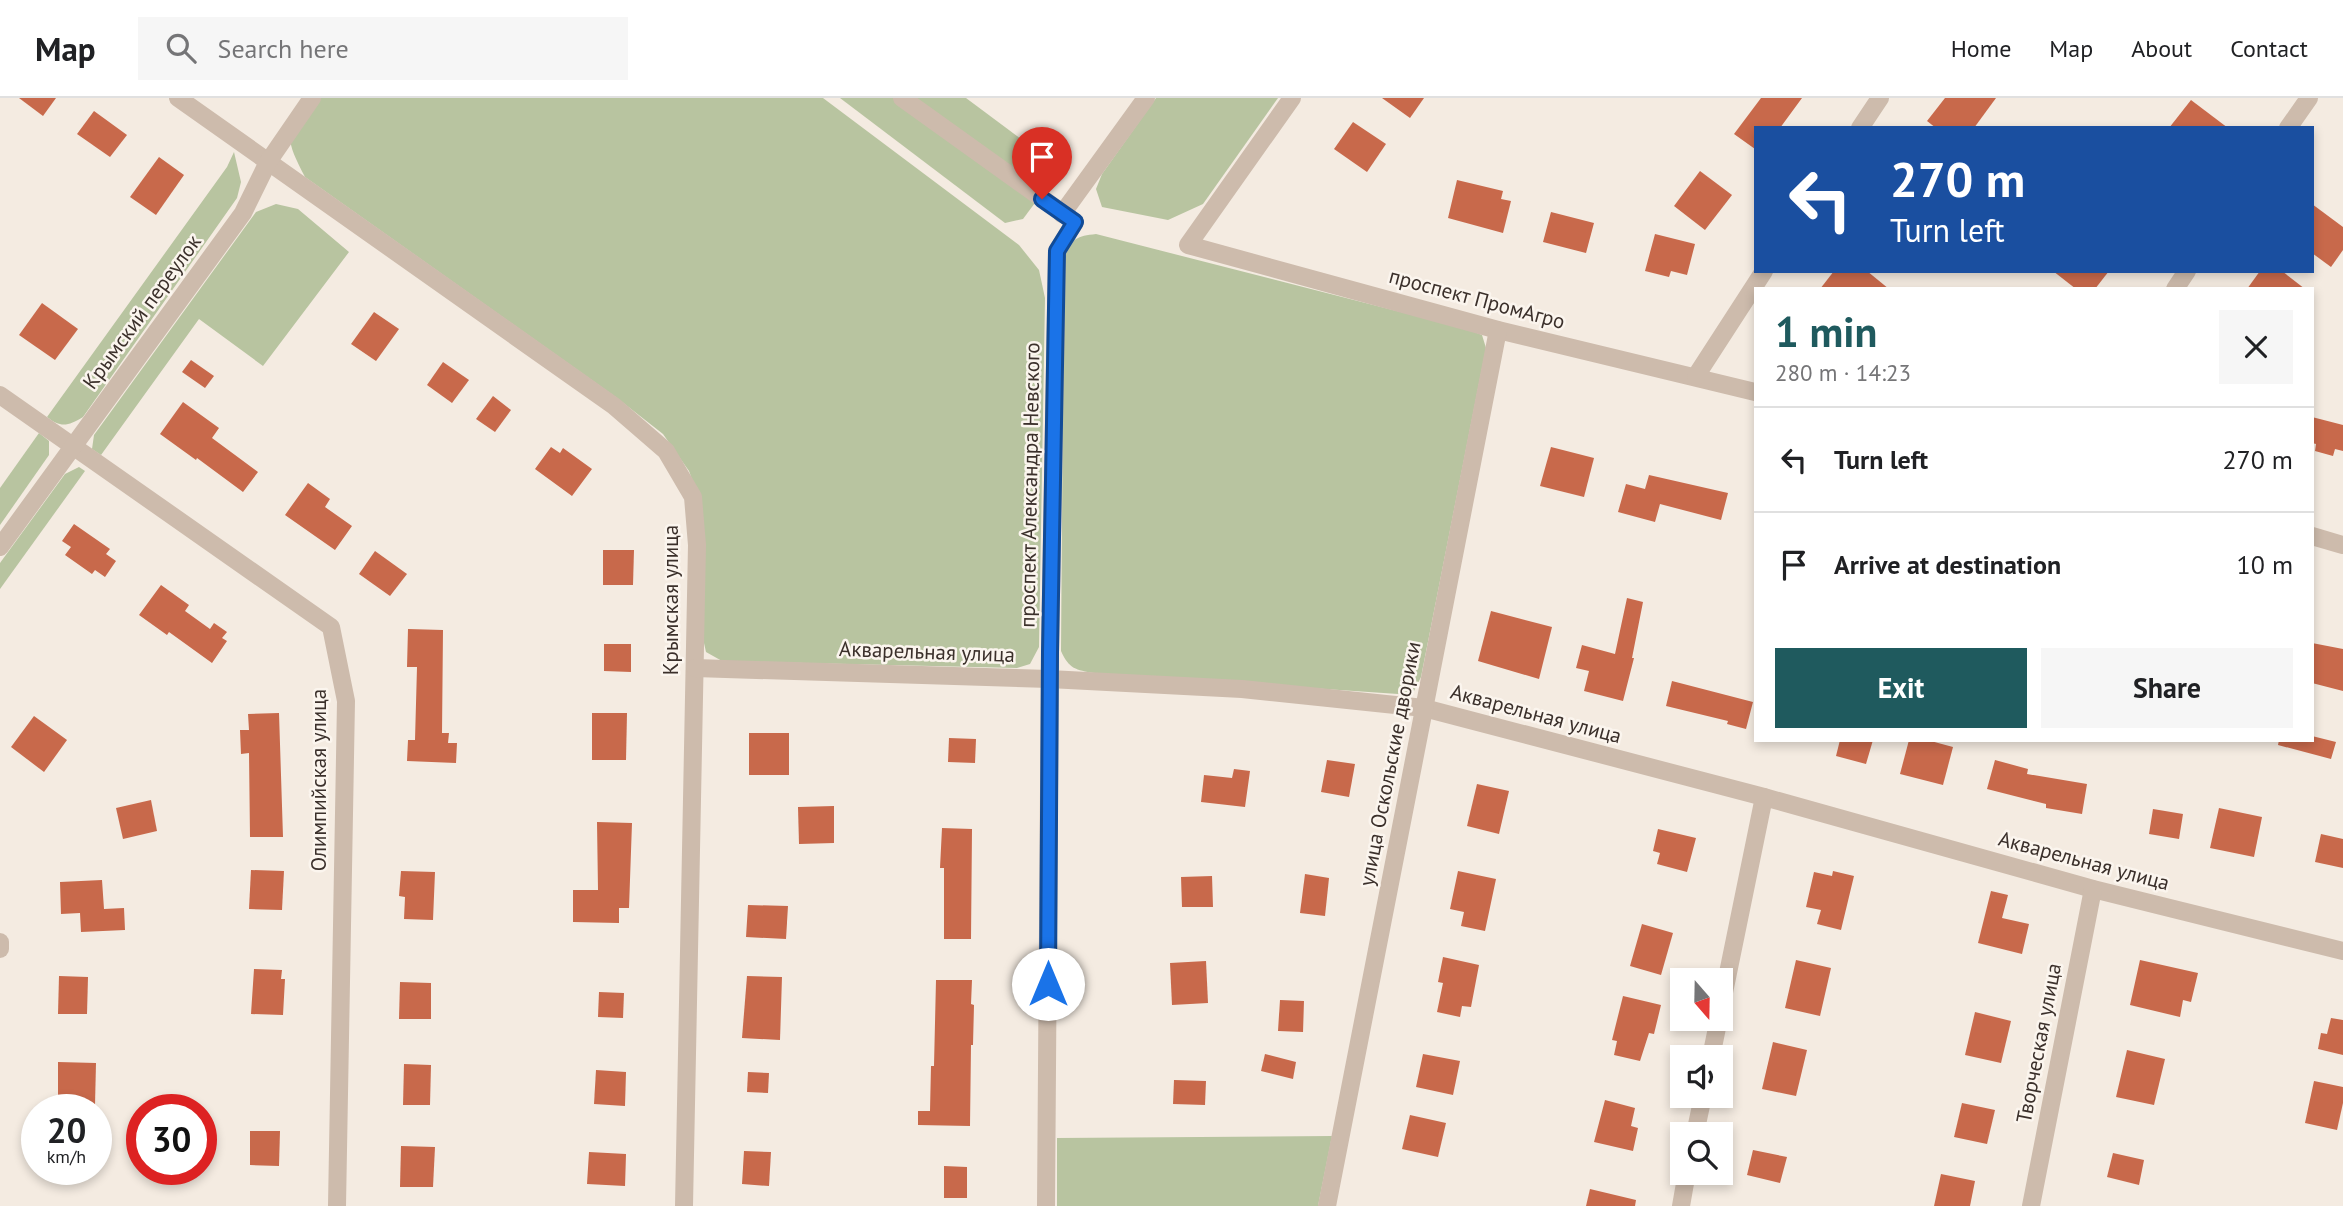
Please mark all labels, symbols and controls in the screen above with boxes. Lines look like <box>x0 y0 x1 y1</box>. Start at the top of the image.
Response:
search box <box>138 17 628 80</box>
text: Map <box>35 27 96 70</box>
icon: search <box>162 29 200 67</box>
text: Search here <box>218 32 349 65</box>
text: Home <box>1951 33 2011 64</box>
text: Map <box>2049 33 2093 64</box>
text: About <box>2131 33 2192 64</box>
text: Contact <box>2230 33 2308 64</box>
pin <box>1012 127 1072 199</box>
icon: arrive <box>1023 138 1061 176</box>
text: 270 m <box>1890 147 2025 211</box>
icon: left <box>1775 154 1866 245</box>
text: Turn left <box>1890 209 2005 251</box>
street label: Крымский переулок <box>76 229 207 394</box>
street label: проспект ПромАгро <box>1386 262 1568 335</box>
text: 1 min <box>1775 304 1877 359</box>
button: close <box>2219 310 2293 384</box>
street label: проспект Александра Невского <box>1014 342 1045 628</box>
text: 280 m · 14:23 <box>1775 358 1911 387</box>
icon: left <box>1775 441 1813 479</box>
text: Turn left <box>1834 443 1928 476</box>
text: 270 m <box>2222 443 2293 476</box>
street label: Крымская улица <box>657 525 684 675</box>
icon: arrive <box>1775 546 1813 584</box>
text: Arrive at destination <box>1834 548 2061 581</box>
text: 10 m <box>2237 548 2293 581</box>
street label: Акварельная улица <box>839 635 1015 668</box>
street label: улица Оскольские дворики <box>1353 639 1426 888</box>
button: Exit <box>1775 648 2027 728</box>
button: Share <box>2041 648 2293 728</box>
street label: Акварельная улица <box>1448 678 1625 749</box>
street label: Олимпийская улица <box>305 689 332 871</box>
street label: Акварельная улица <box>1996 825 2173 896</box>
position arrow <box>1011 947 1085 1021</box>
street label: Творческая улица <box>2010 961 2067 1125</box>
north arrow <box>1670 968 1732 1031</box>
map controls <box>1670 968 1733 1185</box>
button: sound <box>1670 1045 1733 1108</box>
speed limit sign: 30 <box>126 1094 217 1185</box>
text: 20 <box>47 1107 86 1153</box>
button: search <box>1670 1122 1733 1185</box>
text: km/h <box>47 1145 86 1168</box>

